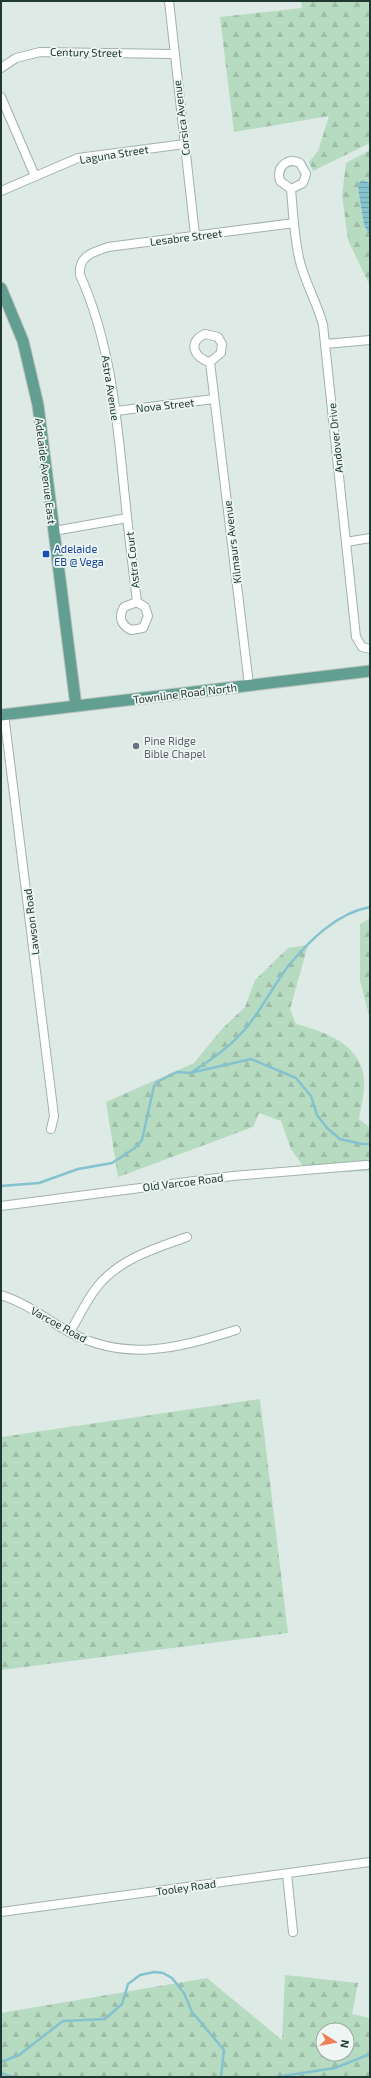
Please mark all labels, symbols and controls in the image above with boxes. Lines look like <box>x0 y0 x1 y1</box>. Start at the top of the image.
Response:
street label: Century Street <box>50 45 122 59</box>
street label: Corsica Avenue <box>170 80 192 156</box>
street label: Laguna Street <box>79 142 149 166</box>
street label: Lesabre Street <box>149 226 223 248</box>
street label: Astra Avenue <box>99 354 123 422</box>
street label: Nova Street <box>135 395 195 415</box>
street label: Andover Drive <box>325 402 345 474</box>
street label: Adelaide Avenue East <box>33 417 59 525</box>
street label: Kilmaurs Avenue <box>220 500 244 584</box>
street label: Astra Court <box>123 531 141 589</box>
place label: Adelaide EB @ Vega <box>54 542 104 568</box>
marker: Adelaide EB @ Vega <box>41 549 51 559</box>
street label: Townline Road North <box>132 680 238 706</box>
place label: Pine Ridge Bible Chapel <box>144 734 206 760</box>
marker: Pine Ridge Bible Chapel <box>131 741 141 751</box>
street label: Lawson Road <box>20 888 42 956</box>
street label: Old Varcoe Road <box>142 1171 224 1193</box>
street label: Varcoe Road <box>29 1303 89 1345</box>
street label: Tooley Road <box>155 1876 217 1898</box>
north arrow <box>315 2022 355 2062</box>
text: N <box>338 2039 352 2049</box>

